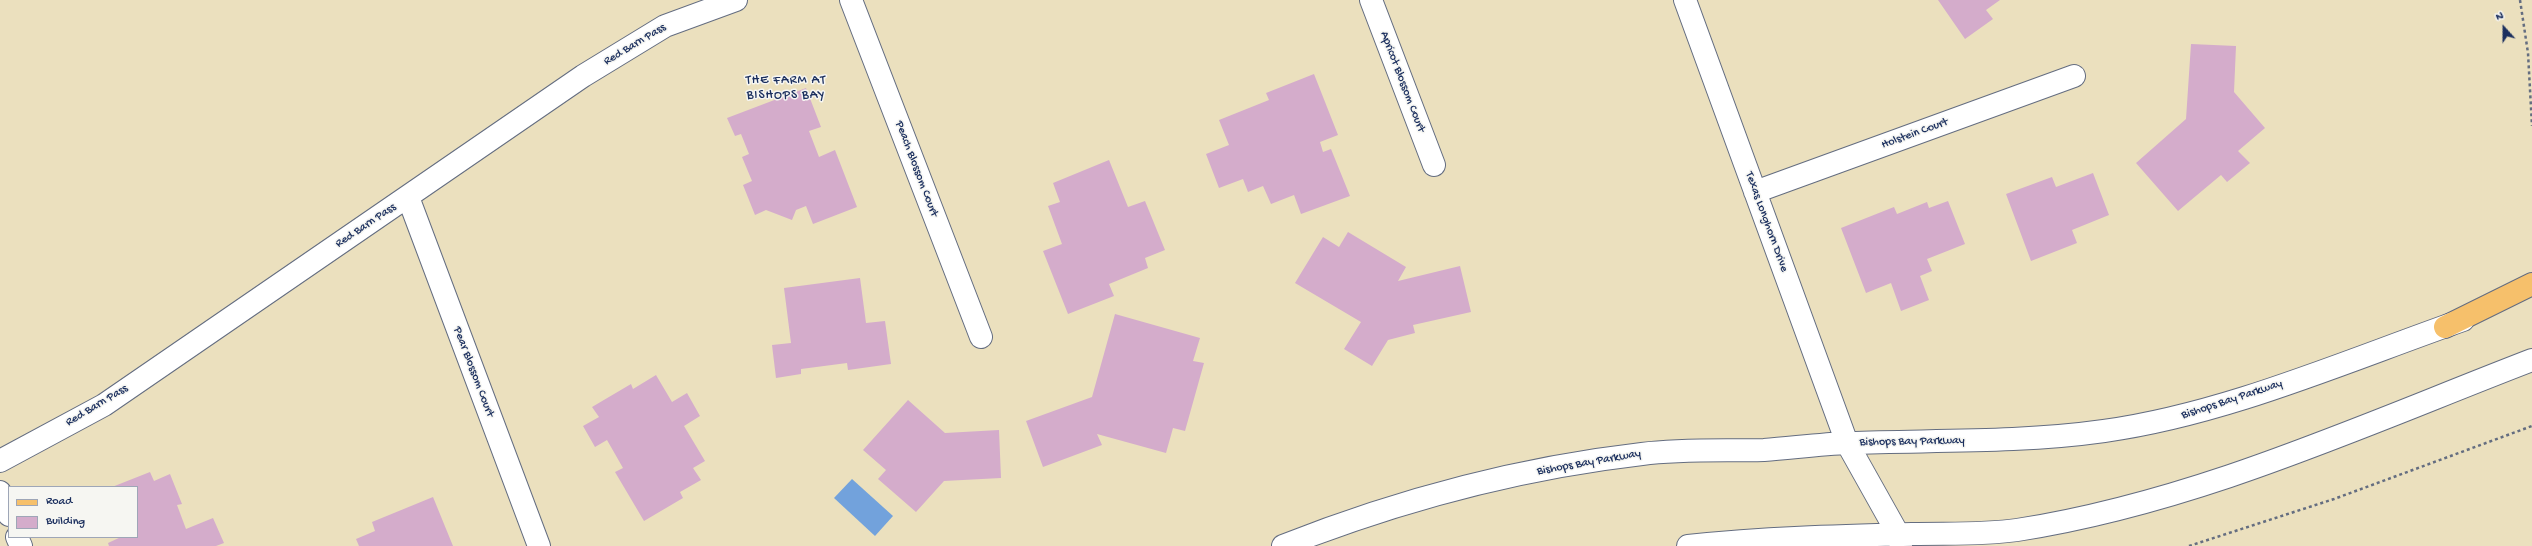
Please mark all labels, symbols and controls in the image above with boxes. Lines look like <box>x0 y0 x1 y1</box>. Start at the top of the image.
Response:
north arrow <box>2484 8 2524 48</box>
text: N <box>2494 10 2505 24</box>
street label: Red Barn Pass <box>601 21 669 69</box>
street label: Apricot Blossom Court <box>1376 30 1428 134</box>
district label: THE FARM AT BISHOPS BAY <box>746 73 826 104</box>
street label: Holstein Court <box>1880 115 1950 153</box>
street label: Peach Blossom Court <box>891 119 941 219</box>
street label: Texas Longhorn Drive <box>1741 170 1791 274</box>
street label: Red Barn Pass <box>333 200 399 252</box>
street label: Pear Blossom Court <box>449 325 497 419</box>
street label: Bishops Bay Parkway <box>2180 377 2284 423</box>
street label: Red Barn Pass <box>63 382 131 430</box>
street label: Bishops Bay Parkway <box>1859 434 1965 450</box>
street label: Bishops Bay Parkway <box>1536 447 1642 479</box>
legend <box>8 486 138 538</box>
text: Road <box>46 495 72 509</box>
text: Building <box>46 515 85 529</box>

